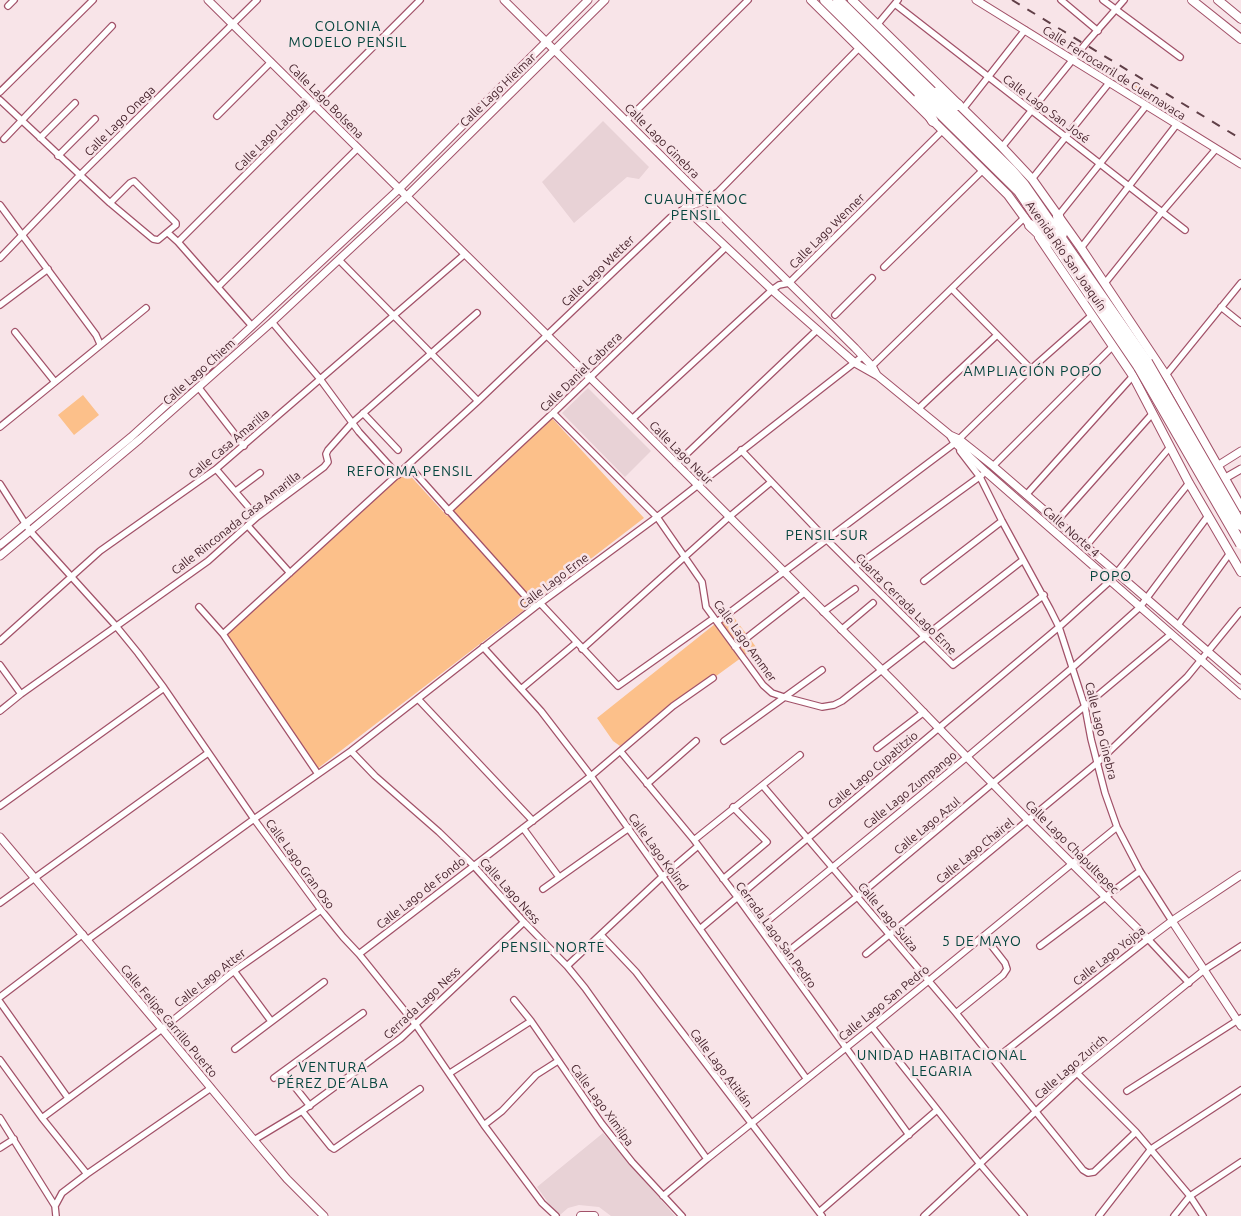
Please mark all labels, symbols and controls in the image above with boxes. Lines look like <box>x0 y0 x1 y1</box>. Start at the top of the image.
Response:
district label: COLONIA MODELO PENSIL <box>287 18 409 50</box>
street label: Calle Ferrocarril de Cuernavaca <box>1040 23 1188 123</box>
street label: Calle Lago Hielmar <box>457 50 539 130</box>
street label: Calle Lago Bolsena <box>285 60 367 142</box>
street label: Calle Lago San José <box>1000 72 1092 146</box>
street label: Calle Lago Onega <box>82 83 158 159</box>
street label: Calle Lago Ladoga <box>231 95 311 175</box>
street label: Calle Lago Ginebra <box>621 100 703 182</box>
street label: Calle Lago Wenner <box>786 190 868 272</box>
district label: CUAUHTÉMOC PENSIL <box>643 191 749 223</box>
street label: Avenida Río San Joaquín <box>1023 198 1109 314</box>
street label: Calle Lago Wetter <box>558 232 638 310</box>
street label: Calle Daniel Cabrera <box>537 329 625 415</box>
street label: Calle Lago Chiem <box>160 336 238 408</box>
district label: AMPLIACIÓN POPO <box>962 363 1104 379</box>
street label: Calle Casa Amarilla <box>186 406 272 482</box>
street label: Calle Lago Naur <box>646 418 716 488</box>
district label: REFORMA PENSIL <box>345 463 475 479</box>
street label: Calle Rinconada Casa Amarilla <box>169 468 303 578</box>
street label: Calle Norte 4 <box>1040 504 1102 560</box>
district label: PENSIL SUR <box>784 527 870 543</box>
street label: Calle Lago Erne <box>517 550 591 612</box>
street label: Cuarta Cerrada Lago Erne <box>852 550 960 658</box>
district label: POPO <box>1089 568 1133 584</box>
street label: Calle Lago Ammer <box>710 597 780 685</box>
street label: Calle Lago Ginebra <box>1082 681 1120 781</box>
street label: Calle Lago Cupatitzio <box>825 728 921 812</box>
street label: Calle Lago Zumpango <box>860 748 960 832</box>
street label: Calle Lago Azul <box>891 794 963 858</box>
street label: Calle Lago Chapultepec <box>1022 797 1122 897</box>
street label: Calle Lago Kolind <box>625 810 691 894</box>
street label: Calle Lago Chairel <box>933 815 1017 887</box>
street label: Calle Lago Gran Oso <box>262 816 338 912</box>
street label: Calle Lago de Fondo <box>374 854 468 932</box>
street label: Calle Lago Ness <box>477 855 543 927</box>
street label: Cerrada Lago San Pedro <box>732 879 820 991</box>
street label: Calle Lago Suiza <box>855 879 921 955</box>
street label: Calle Lago Yojoa <box>1070 923 1148 989</box>
district label: 5 DE MAYO <box>941 933 1023 949</box>
district label: PENSIL NORTE <box>499 939 607 955</box>
street label: Calle Lago Atter <box>171 946 249 1010</box>
street label: Calle Felipe Carrillo Puerto <box>117 962 221 1080</box>
street label: Calle Lago San Pedro <box>836 962 932 1044</box>
street label: Cerrada Lago Ness <box>381 964 463 1042</box>
street label: Calle Lago Atitlán <box>687 1026 755 1110</box>
street label: Calle Lago Zurich <box>1032 1032 1110 1102</box>
district label: UNIDAD HABITACIONAL LEGARIA <box>854 1047 1030 1080</box>
district label: VENTURA PÉREZ DE ALBA <box>275 1059 391 1092</box>
street label: Calle Lago Ximilpa <box>567 1061 637 1149</box>

